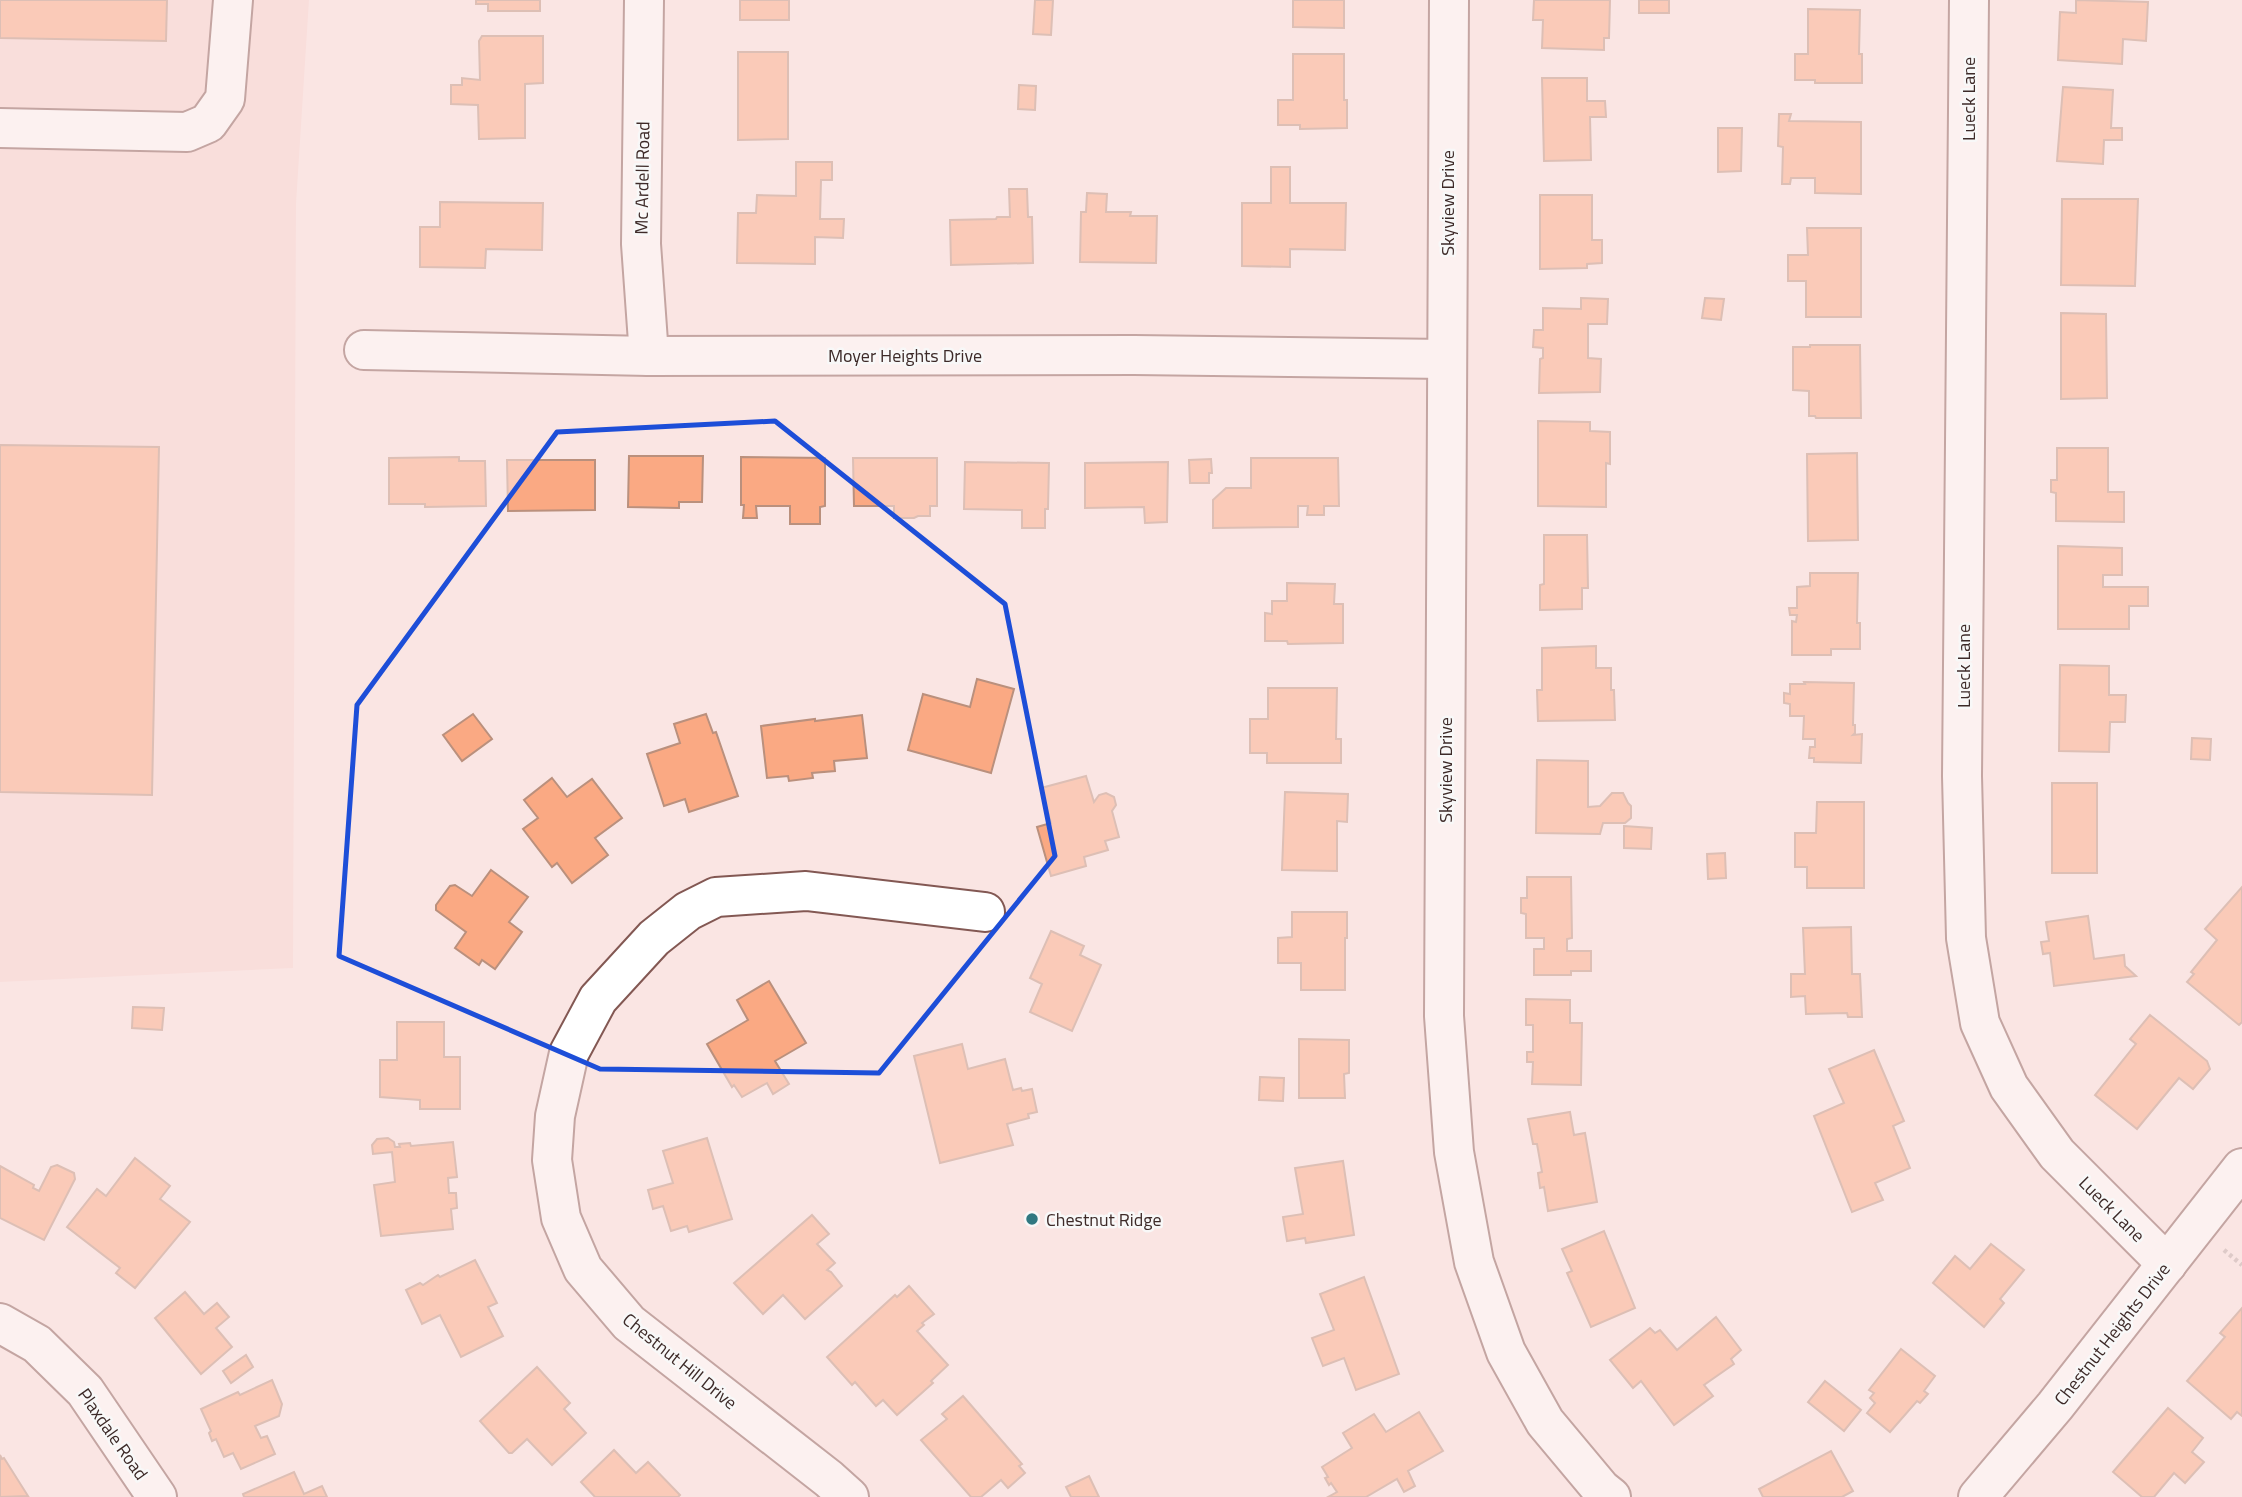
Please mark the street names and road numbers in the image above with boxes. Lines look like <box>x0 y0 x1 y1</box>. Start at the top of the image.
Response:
street label: Lueck Lane <box>1955 57 1982 141</box>
street label: Mc Ardell Road <box>628 121 656 235</box>
street label: Skyview Drive <box>1434 150 1461 256</box>
street label: Moyer Heights Drive <box>828 342 982 369</box>
street label: Lueck Lane <box>1950 624 1977 708</box>
street label: Skyview Drive <box>1432 717 1459 823</box>
street label: Lueck Lane <box>2073 1170 2151 1248</box>
street label: Chestnut Heights Drive <box>2048 1257 2176 1411</box>
street label: Chestnut Hill Drive <box>617 1306 743 1416</box>
street label: Plaxdale Road <box>71 1383 155 1485</box>

